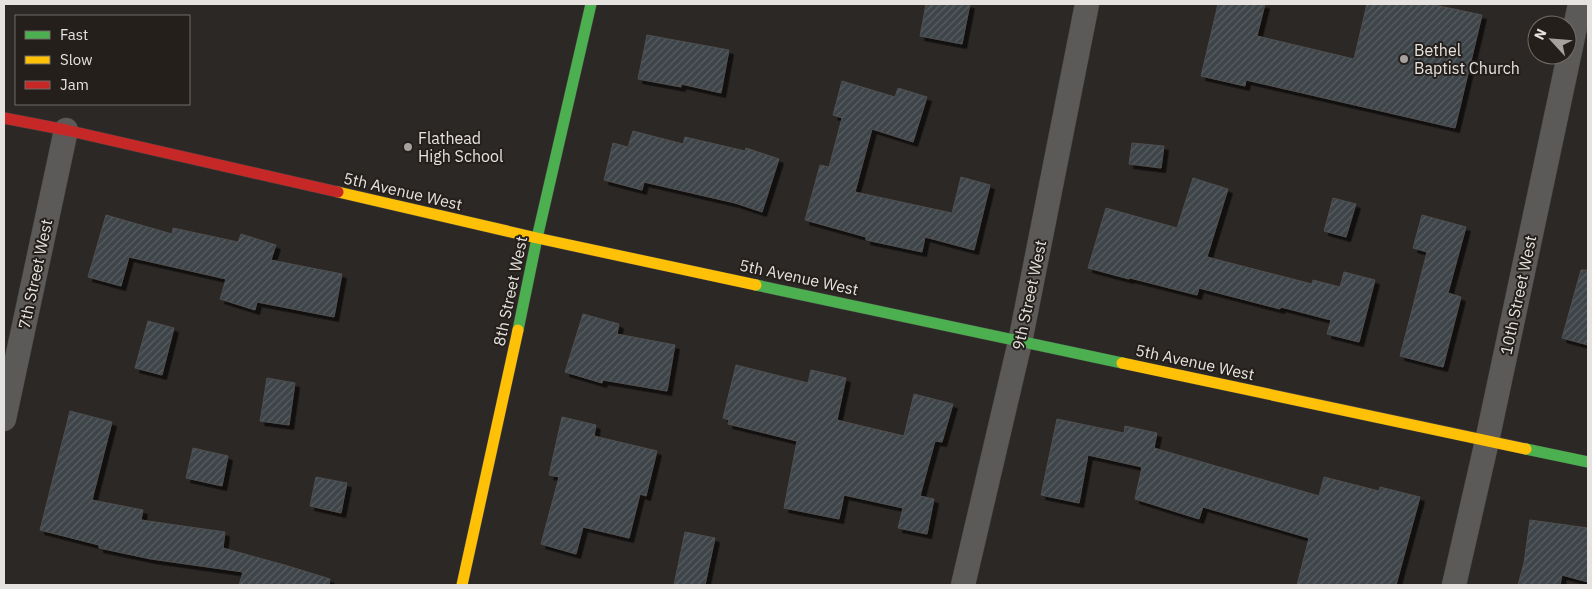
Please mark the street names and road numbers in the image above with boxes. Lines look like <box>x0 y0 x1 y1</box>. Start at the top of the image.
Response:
street label: 5th Avenue West <box>342 168 464 214</box>
street label: 7th Street West <box>14 217 56 331</box>
street label: 8th Street West <box>489 234 531 348</box>
street label: 10th Street West <box>1496 234 1540 356</box>
street label: 9th Street West <box>1008 238 1050 352</box>
street label: 5th Avenue West <box>738 255 860 299</box>
street label: 5th Avenue West <box>1134 340 1256 384</box>

